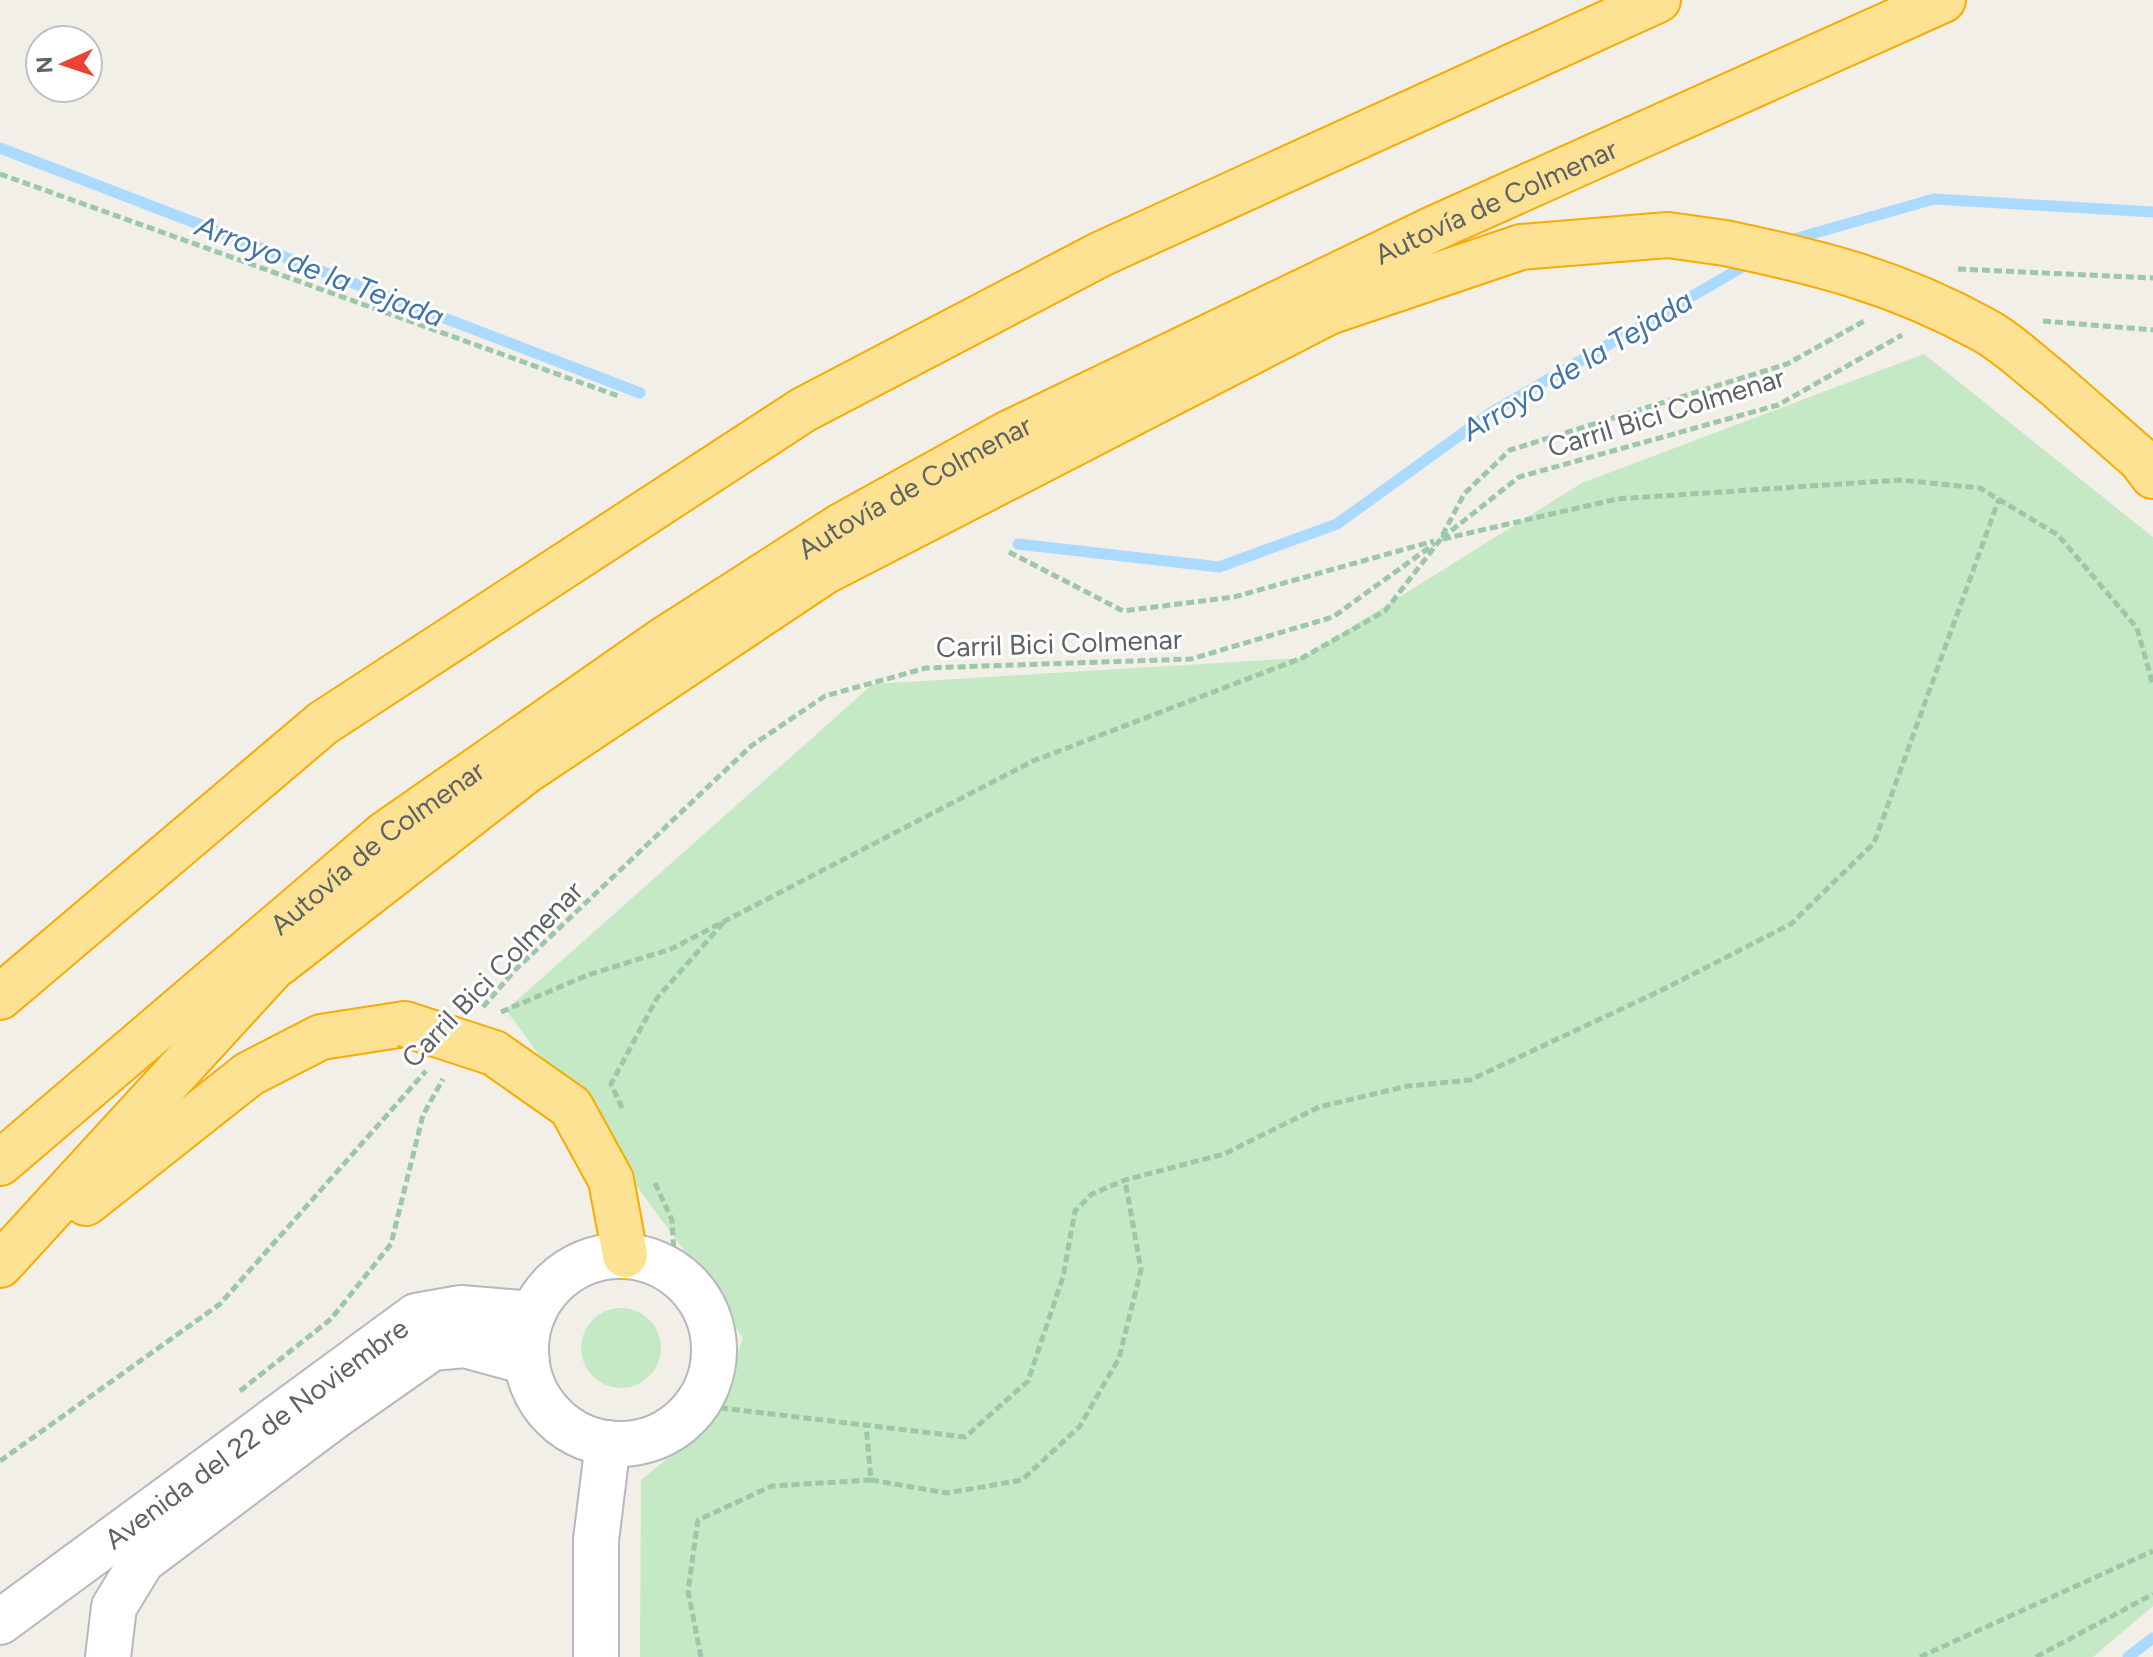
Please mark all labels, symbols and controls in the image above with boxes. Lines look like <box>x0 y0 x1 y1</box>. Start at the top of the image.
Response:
north arrow <box>24 24 104 104</box>
text: N <box>31 56 58 74</box>
street label: Autovía de Colmenar <box>1369 131 1623 272</box>
water label: Arroyo de la Tejada <box>190 206 449 335</box>
water label: Arroyo de la Tejada <box>1454 281 1699 449</box>
street label: Carril Bici Colmenar <box>1543 360 1789 464</box>
street label: Autovía de Colmenar <box>791 408 1037 566</box>
street label: Carril Bici Colmenar <box>935 622 1183 664</box>
street label: Autovía de Colmenar <box>263 753 491 942</box>
street label: Carril Bici Colmenar <box>394 873 590 1074</box>
street label: Avenida del 22 de Noviembre <box>98 1311 415 1556</box>

